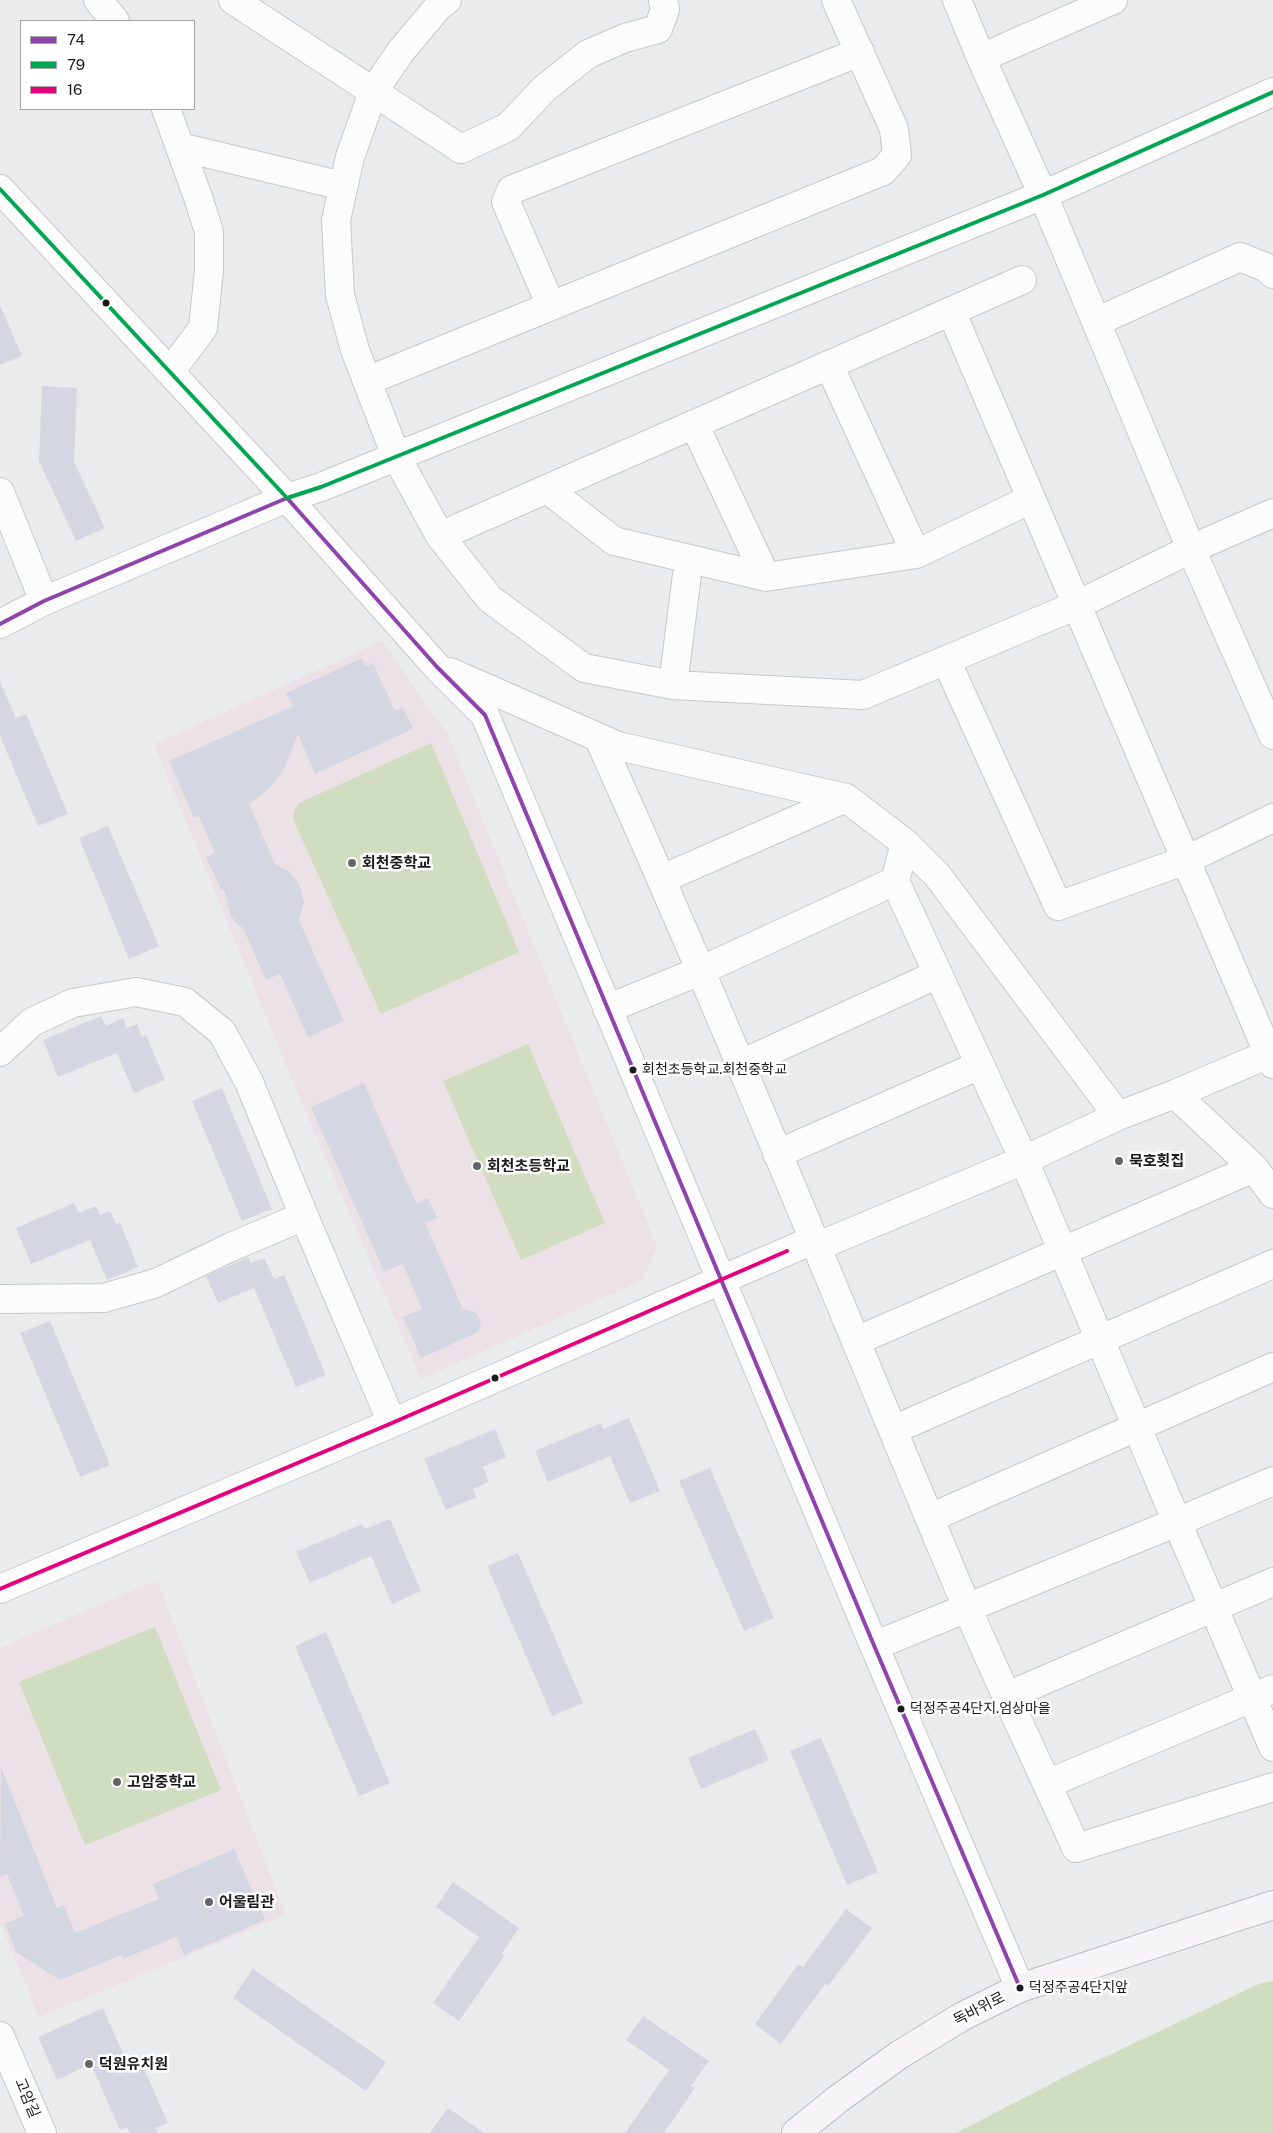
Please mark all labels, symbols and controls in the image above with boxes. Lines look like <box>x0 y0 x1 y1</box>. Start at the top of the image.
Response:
legend <box>20 20 195 110</box>
text: 74 <box>67 31 85 48</box>
text: 79 <box>67 56 85 73</box>
text: 16 <box>67 81 82 98</box>
unlabelled marker <box>101 298 111 308</box>
place label: 회천중학교 <box>362 854 431 872</box>
marker: 회천중학교 <box>346 857 358 869</box>
place label: 회천초등학교.회천중학교 <box>642 1062 787 1078</box>
marker: 회천초등학교.회천중학교 <box>628 1065 638 1075</box>
place label: 묵호횟집 <box>1129 1152 1184 1170</box>
marker: 묵호횟집 <box>1113 1155 1125 1167</box>
place label: 회천초등학교 <box>487 1157 570 1175</box>
marker: 회천초등학교 <box>471 1160 483 1172</box>
unlabelled marker <box>490 1373 500 1383</box>
place label: 덕정주공4단지.엄상마을 <box>910 1701 1051 1717</box>
marker: 덕정주공4단지.엄상마을 <box>896 1704 906 1714</box>
place label: 고암중학교 <box>127 1773 196 1791</box>
marker: 고암중학교 <box>111 1776 123 1788</box>
place label: 어울림관 <box>219 1893 274 1911</box>
marker: 어울림관 <box>203 1896 215 1908</box>
place label: 덕정주공4단지앞 <box>1029 1980 1128 1996</box>
marker: 덕정주공4단지앞 <box>1015 1983 1025 1993</box>
street label: 독바위로 <box>950 1988 1008 2030</box>
place label: 덕원유치원 <box>99 2055 168 2073</box>
marker: 덕원유치원 <box>83 2058 95 2070</box>
street label: 고암길 <box>11 2075 43 2121</box>

